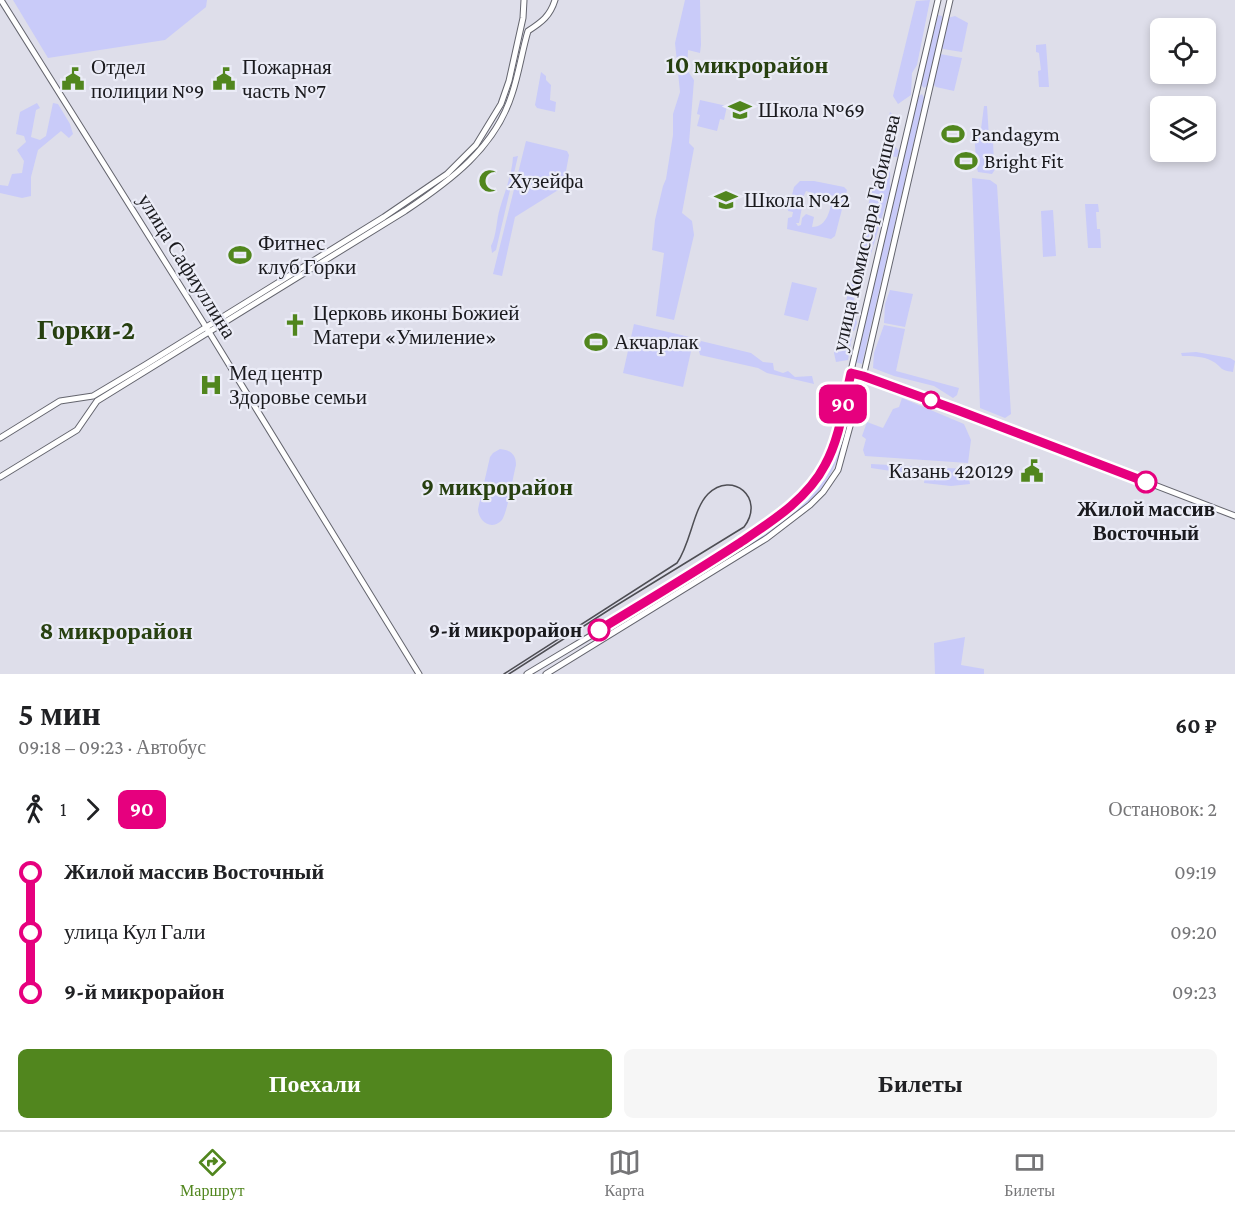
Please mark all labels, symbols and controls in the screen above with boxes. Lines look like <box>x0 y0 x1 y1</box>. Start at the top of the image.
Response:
map controls <box>1150 18 1216 162</box>
button: locate <box>1150 18 1216 84</box>
district label: 10 микрорайон <box>666 51 828 78</box>
place label: Отдел полиции №9 <box>91 55 205 103</box>
place label: Пожарная часть №7 <box>242 55 332 103</box>
public building icon: Отдел полиции №9 <box>60 66 86 92</box>
public building icon: Пожарная часть №7 <box>211 66 237 92</box>
button: layers <box>1150 96 1216 162</box>
school or university icon: Школа №69 <box>727 97 753 123</box>
place label: Школа №69 <box>758 98 865 122</box>
street label: улица Комиссара Габишева <box>827 111 905 354</box>
sports icon: Pandagym <box>940 121 966 147</box>
place label: Pandagym <box>971 122 1060 146</box>
sports icon: Bright Fit <box>953 148 979 174</box>
place label: Bright Fit <box>984 149 1064 173</box>
mosque icon: Хузейфа <box>477 168 503 194</box>
place label: Хузейфа <box>508 169 584 193</box>
school or university icon: Школа №42 <box>713 187 739 213</box>
place label: Школа №42 <box>744 188 850 212</box>
street label: улица Сафиуллина <box>133 189 242 343</box>
place label: Фитнес клуб Горки <box>258 231 356 279</box>
sports icon: Фитнес клуб Горки <box>227 242 253 268</box>
place label: Церковь иконы Божией Матери «Умиление» <box>313 301 520 349</box>
church icon: Церковь иконы Божией Матери «Умиление» <box>282 312 308 338</box>
district label: Горки-2 <box>37 315 135 345</box>
sports icon: Акчарлак <box>583 329 609 355</box>
place label: Акчарлак <box>614 330 699 354</box>
place label: Мед центр Здоровье семьи <box>229 361 367 409</box>
hospital icon: Мед центр Здоровье семьи <box>198 372 224 398</box>
line badge: 90 <box>816 384 870 424</box>
unlabelled marker <box>922 391 940 409</box>
text: 90 <box>831 392 855 416</box>
public building icon: Казань 420129 <box>1019 458 1045 484</box>
place label: Казань 420129 <box>889 459 1014 483</box>
marker: Жилой массив Восточный <box>1135 471 1157 493</box>
district label: 9 микрорайон <box>421 473 573 500</box>
place label: Жилой массив Восточный <box>1077 497 1215 545</box>
district label: 8 микрорайон <box>40 617 193 644</box>
place label: 9-й микрорайон <box>429 618 582 642</box>
marker: 9-й микрорайон <box>588 619 610 641</box>
text: 5 мин <box>18 695 101 732</box>
text: 60 ₽ <box>1175 713 1217 738</box>
text: 09:18 – 09:23 · Автобус <box>18 736 206 758</box>
icon: walk <box>18 793 51 826</box>
icon: forward <box>76 793 109 826</box>
text: 90 <box>130 797 154 821</box>
text: 1 <box>60 798 67 820</box>
text: Остановок: 2 <box>1108 798 1217 820</box>
text: Жилой массив Восточный <box>64 859 324 884</box>
text: 09:19 <box>1174 861 1217 883</box>
text: улица Кул Гали <box>64 919 206 944</box>
text: 09:20 <box>1170 921 1217 943</box>
text: 9-й микрорайон <box>64 979 225 1004</box>
text: 09:23 <box>1172 981 1217 1003</box>
button: Поехали <box>18 1049 612 1118</box>
button: Билеты <box>624 1049 1217 1118</box>
tab: Маршрут <box>180 1146 244 1200</box>
tab: Карта <box>605 1146 644 1200</box>
tab: Билеты <box>1004 1146 1055 1200</box>

